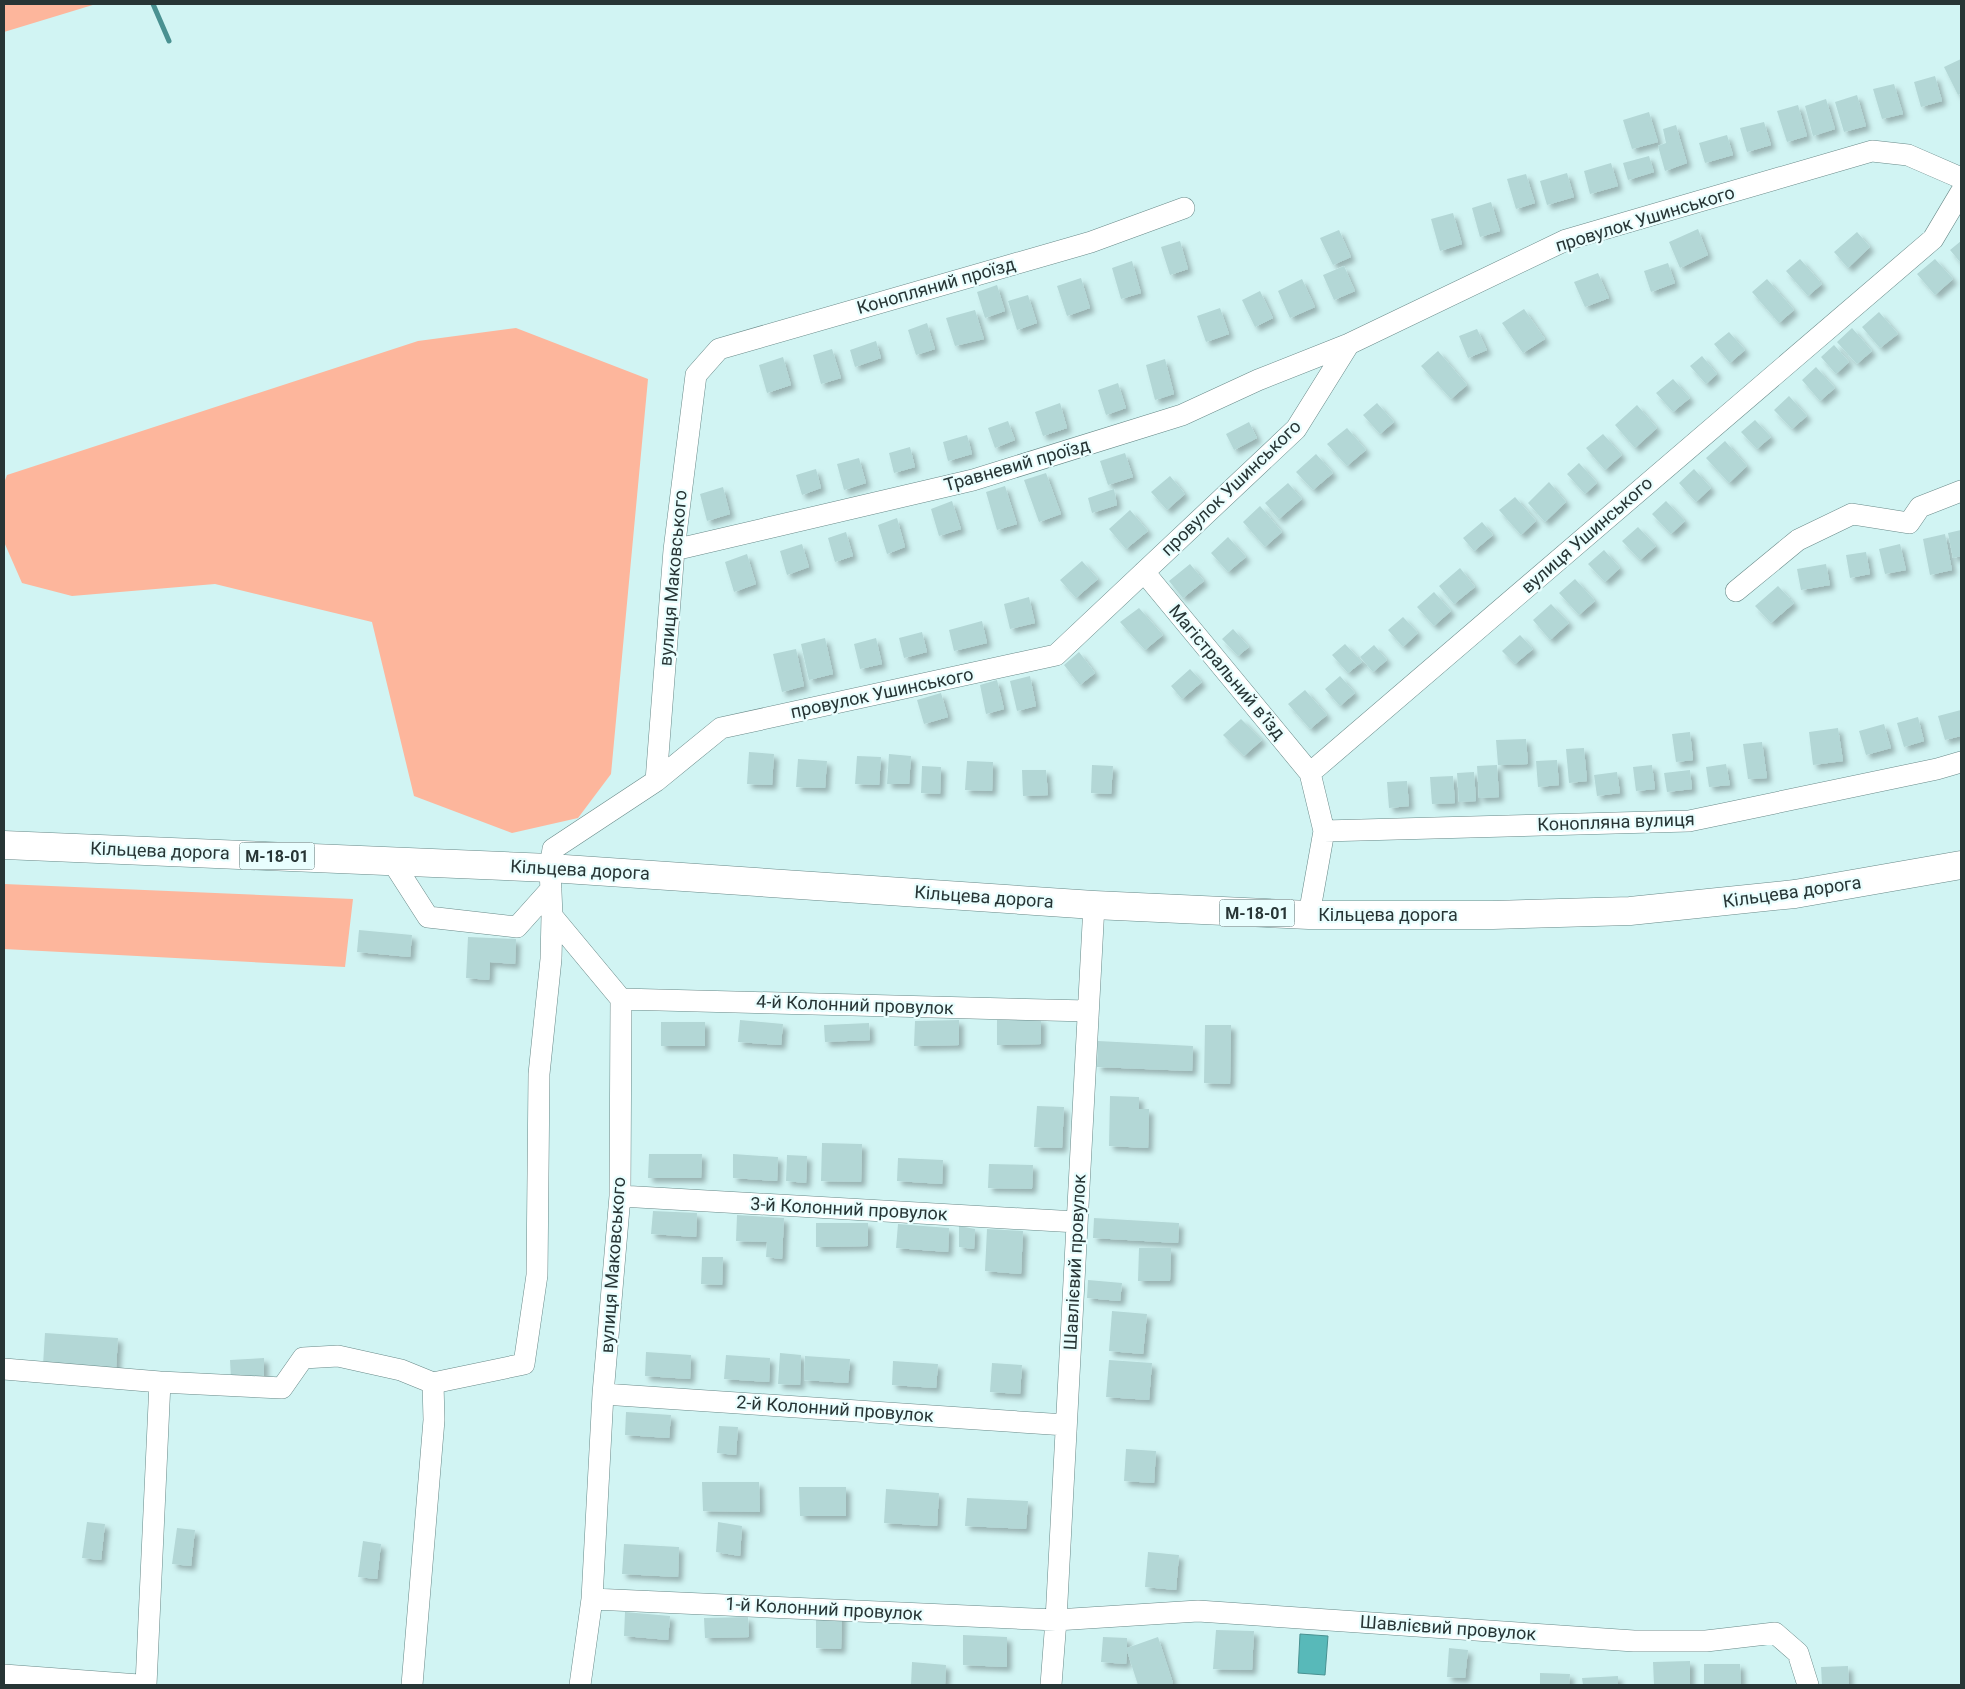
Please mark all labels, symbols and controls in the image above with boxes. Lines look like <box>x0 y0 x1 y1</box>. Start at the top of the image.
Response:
street label: провулок Ушинського <box>1553 181 1737 256</box>
street label: Конопляний проїзд <box>854 253 1018 318</box>
street label: провулок Ушинського <box>1156 415 1305 560</box>
street label: Травневий проїзд <box>942 434 1092 495</box>
street label: вулиця Ушинського <box>1517 472 1656 597</box>
street label: вулиця Маковського <box>654 489 691 667</box>
street label: Магістральний в’їзд <box>1165 600 1290 743</box>
street label: провулок Ушинського <box>789 663 975 722</box>
street label: Конопляна вулиця <box>1537 808 1695 835</box>
street label: Кільцева дорога <box>90 838 230 863</box>
road number: М-18-01 <box>240 842 314 869</box>
street label: Кільцева дорога <box>510 855 650 884</box>
street label: Кільцева дорога <box>1721 871 1863 912</box>
street label: Кільцева дорога <box>914 881 1054 912</box>
road number: М-18-01 <box>1220 900 1294 926</box>
street label: Кільцева дорога <box>1318 904 1458 925</box>
street label: 4-й Колонний провулок <box>756 991 954 1018</box>
street label: Шавлієвий провулок <box>1059 1173 1090 1351</box>
street label: вулиця Маковського <box>596 1176 629 1354</box>
street label: 3-й Колонний провулок <box>750 1193 949 1224</box>
street label: 2-й Колонний провулок <box>736 1391 935 1426</box>
street label: 1-й Колонний провулок <box>725 1593 924 1624</box>
street label: Шавлієвий провулок <box>1359 1611 1537 1644</box>

